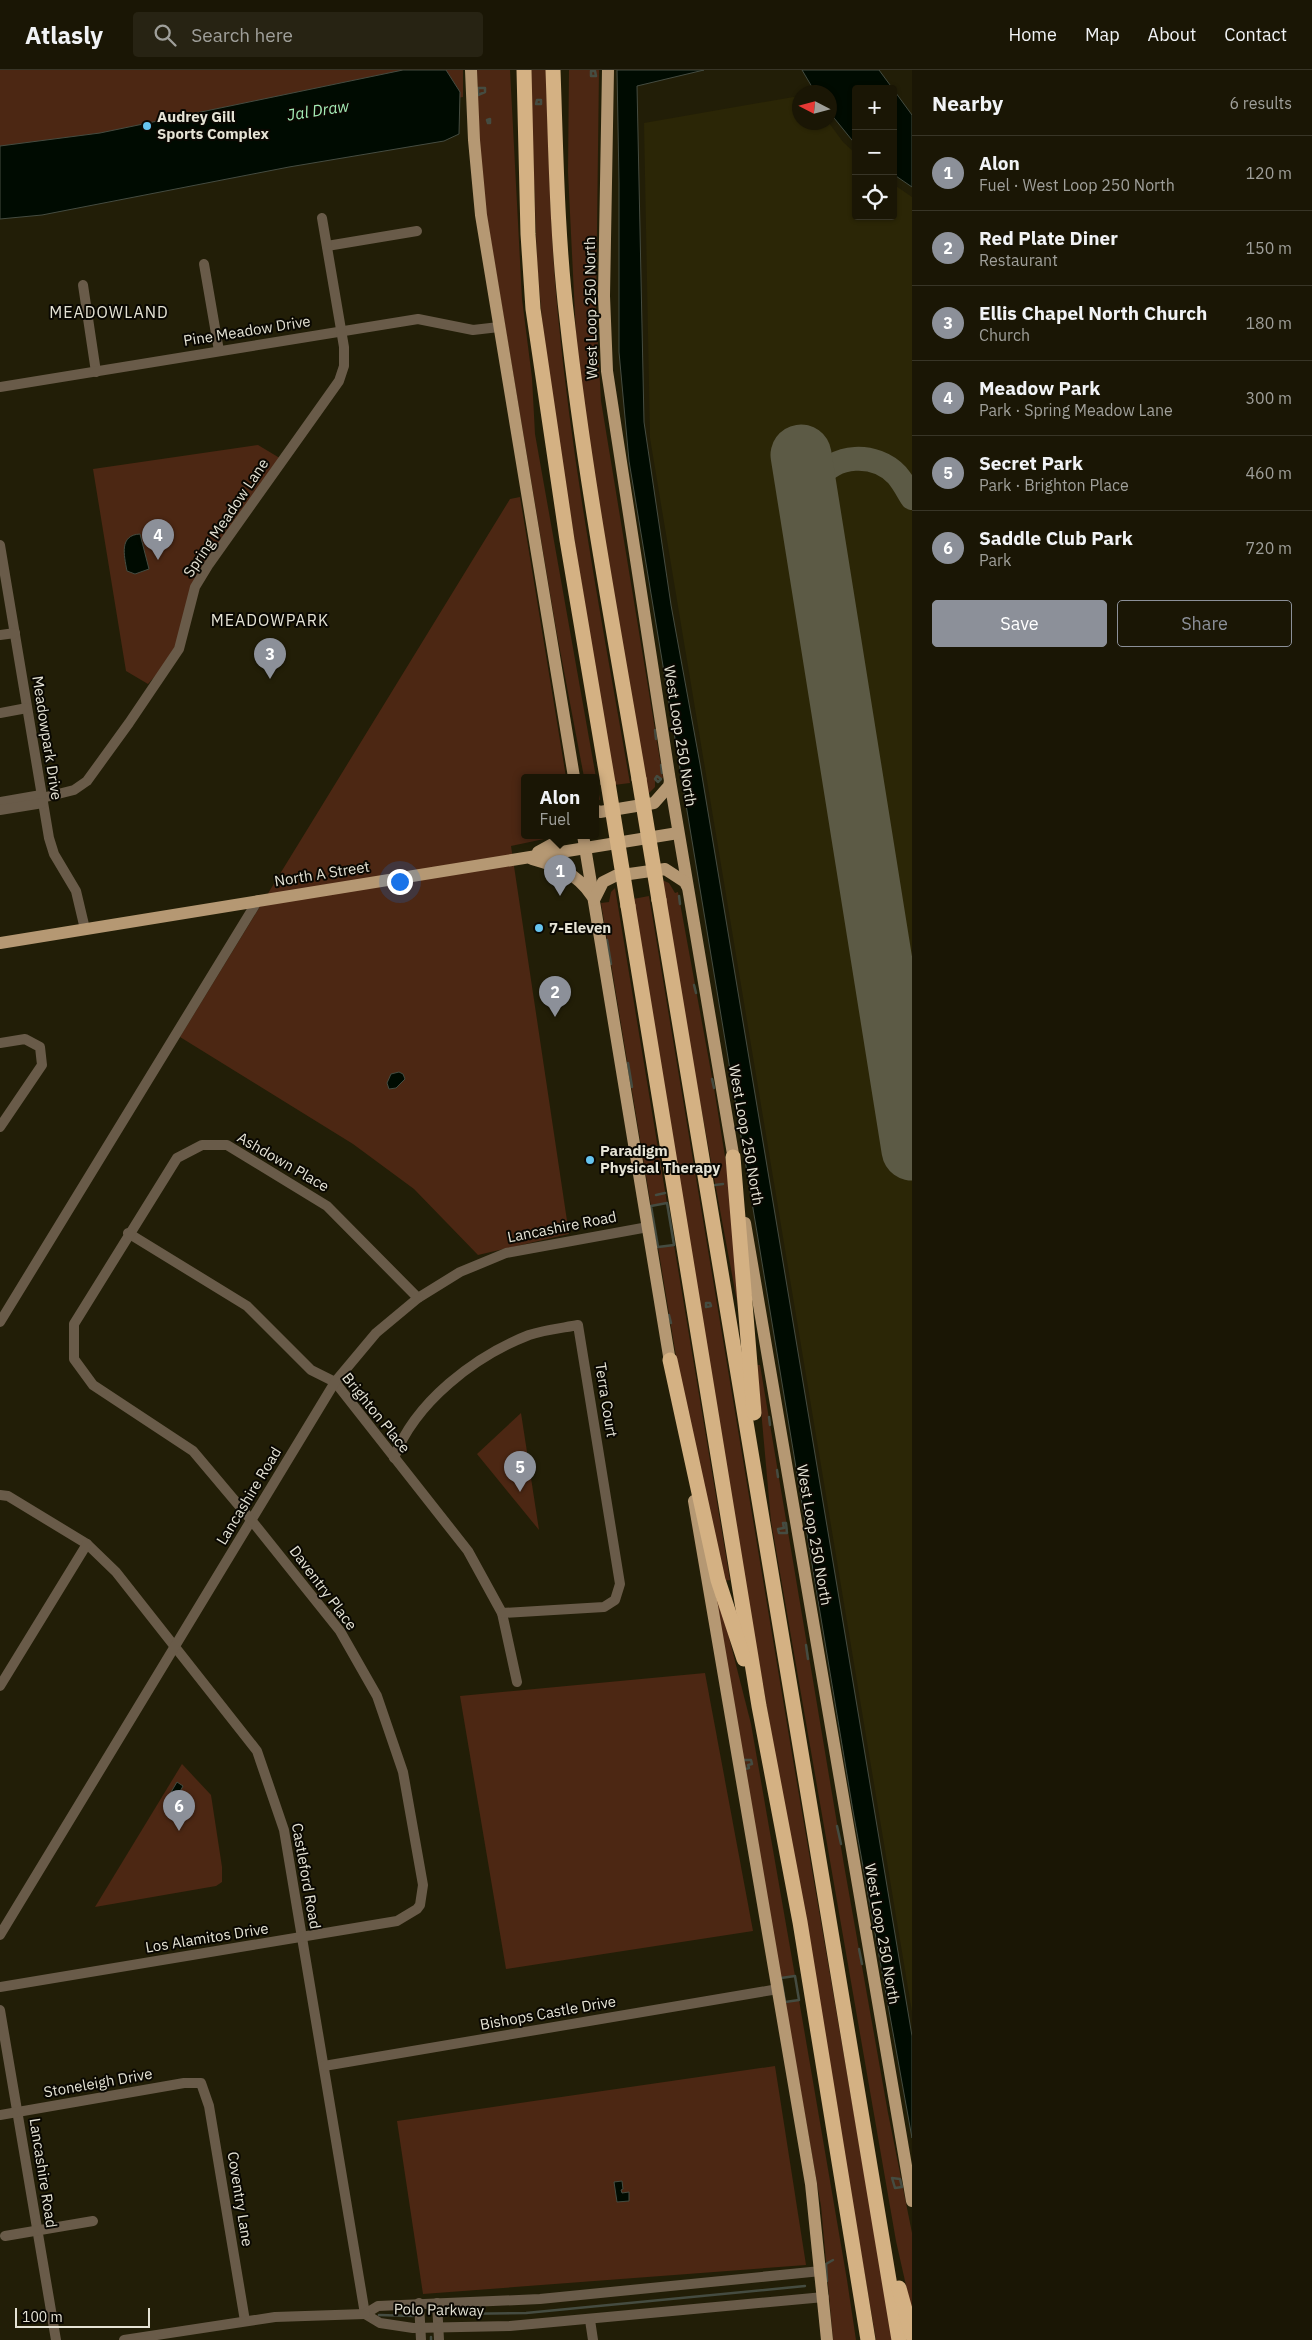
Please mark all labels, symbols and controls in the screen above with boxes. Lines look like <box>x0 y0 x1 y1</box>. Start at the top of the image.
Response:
search box <box>133 12 483 57</box>
text: Atlasly <box>25 19 103 51</box>
icon: search <box>151 21 179 49</box>
text: Search here <box>191 23 293 47</box>
text: Home <box>1009 23 1057 46</box>
text: Map <box>1085 23 1120 46</box>
text: About <box>1148 23 1196 46</box>
text: Contact <box>1224 23 1287 46</box>
north arrow <box>792 85 837 130</box>
map controls <box>852 85 897 220</box>
button: + <box>852 85 897 130</box>
text: Nearby <box>932 89 1003 117</box>
text: 6 results <box>1229 93 1292 113</box>
water label: Jal Draw <box>286 95 352 125</box>
place label: Audrey Gill Sports Complex <box>157 107 269 143</box>
marker: Audrey Gill Sports Complex <box>141 120 153 132</box>
button: − <box>852 130 897 175</box>
text: Alon <box>979 151 1020 175</box>
text: 1 <box>943 163 953 183</box>
text: 120 m <box>1245 163 1292 183</box>
button: locate <box>852 175 897 220</box>
text: Fuel · West Loop 250 North <box>979 175 1175 195</box>
text: Red Plate Diner <box>979 226 1118 250</box>
street label: West Loop 250 North <box>580 237 601 380</box>
text: 2 <box>943 238 953 258</box>
text: 150 m <box>1245 238 1292 258</box>
text: Restaurant <box>979 250 1058 270</box>
text: Ellis Chapel North Church <box>979 301 1207 325</box>
district label: MEADOWLAND <box>49 302 169 322</box>
street label: Pine Meadow Drive <box>182 311 312 350</box>
text: 3 <box>943 313 953 333</box>
text: 180 m <box>1245 313 1292 333</box>
text: Church <box>979 325 1030 345</box>
text: Meadow Park <box>979 376 1100 400</box>
text: 4 <box>943 388 953 408</box>
text: 300 m <box>1245 388 1292 408</box>
text: Park · Spring Meadow Lane <box>979 400 1173 420</box>
text: Secret Park <box>979 451 1083 475</box>
street label: Spring Meadow Lane <box>179 455 272 581</box>
text: 5 <box>943 463 953 483</box>
text: 460 m <box>1245 463 1292 483</box>
text: Park · Brighton Place <box>979 475 1129 495</box>
pin: 4 <box>142 519 174 560</box>
text: Saddle Club Park <box>979 526 1133 550</box>
text: 6 <box>943 538 953 558</box>
text: 720 m <box>1245 538 1292 558</box>
text: Park <box>979 550 1011 570</box>
button: Save <box>932 600 1107 647</box>
button: Share <box>1117 600 1292 647</box>
district label: MEADOWPARK <box>211 610 329 630</box>
pin: 3 <box>254 638 286 679</box>
street label: West Loop 250 North <box>660 664 701 808</box>
street label: Meadowpark Drive <box>28 674 67 801</box>
popup <box>521 774 599 839</box>
text: Alon <box>540 785 580 809</box>
text: Fuel <box>540 809 570 829</box>
pin: 1 <box>544 855 576 896</box>
street label: North A Street <box>273 857 371 890</box>
your location <box>387 869 413 895</box>
place label: 7-Eleven <box>549 918 611 937</box>
marker: 7-Eleven <box>533 922 545 934</box>
pin: 2 <box>539 976 571 1017</box>
street label: West Loop 250 North <box>725 1063 768 1207</box>
street label: Ashdown Place <box>234 1128 333 1196</box>
place label: Paradigm Physical Therapy <box>600 1141 720 1177</box>
marker: Paradigm Physical Therapy <box>584 1154 596 1166</box>
street label: Lancashire Road <box>506 1207 618 1246</box>
street label: Terra Court <box>591 1361 622 1439</box>
street label: Brighton Place <box>338 1369 415 1457</box>
street label: Lancashire Road <box>212 1443 285 1548</box>
pin: 5 <box>504 1451 536 1492</box>
street label: West Loop 250 North <box>793 1463 836 1607</box>
street label: Daventry Place <box>285 1542 361 1634</box>
pin: 6 <box>163 1790 195 1831</box>
street label: Castleford Road <box>288 1821 325 1930</box>
street label: West Loop 250 North <box>861 1862 904 2006</box>
street label: Los Alamitos Drive <box>144 1918 270 1957</box>
street label: Bishops Castle Drive <box>478 1991 617 2034</box>
street label: Stoneleigh Drive <box>42 2064 154 2101</box>
street label: Lancashire Road <box>25 2117 62 2229</box>
street label: Coventry Lane <box>224 2150 257 2248</box>
street label: Polo Parkway <box>394 2299 485 2320</box>
scale bar <box>15 2305 150 2328</box>
text: 100 m <box>22 2308 63 2326</box>

